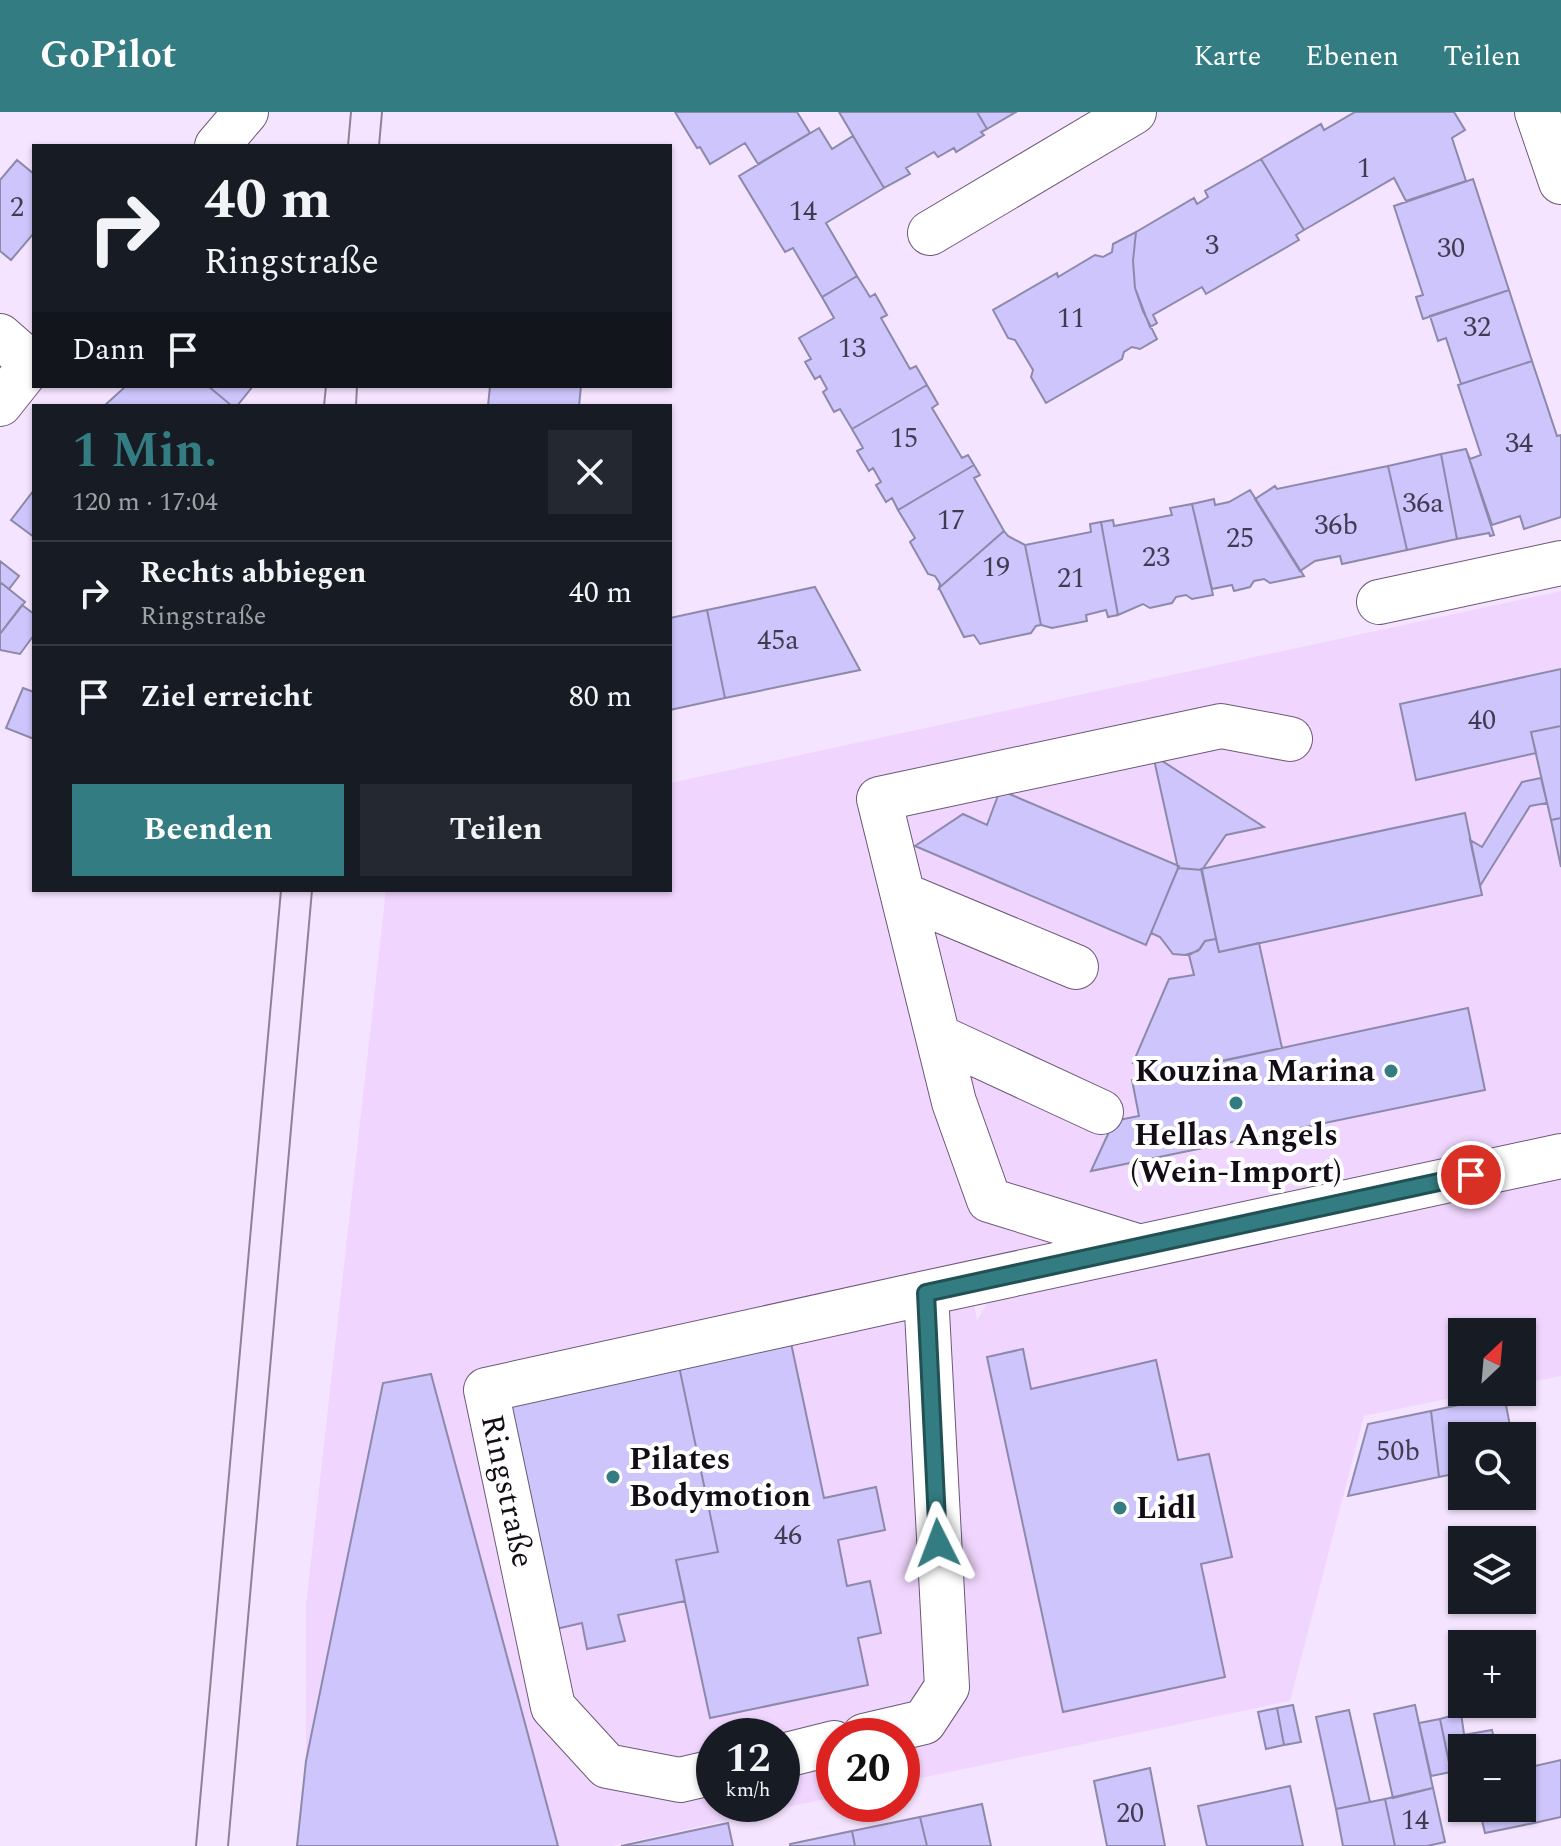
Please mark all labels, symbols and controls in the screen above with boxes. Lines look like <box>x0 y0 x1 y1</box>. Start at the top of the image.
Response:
text: GoPilot <box>40 27 176 85</box>
text: Karte <box>1193 35 1261 78</box>
text: Ebenen <box>1305 35 1399 78</box>
text: Teilen <box>1443 35 1521 78</box>
house number: 1 <box>1357 147 1371 190</box>
text: 40 m <box>204 158 331 243</box>
icon: right <box>72 176 176 280</box>
house number: 2 <box>10 186 24 229</box>
house number: 14 <box>789 190 817 233</box>
house number: 3 <box>1205 224 1219 267</box>
house number: 30 <box>1437 227 1465 270</box>
text: Ringstraße <box>204 235 379 290</box>
house number: 11 <box>1057 297 1085 340</box>
house number: 32 <box>1463 306 1491 349</box>
text: Dann <box>72 327 145 373</box>
house number: 13 <box>838 327 866 370</box>
icon: arrive <box>161 328 205 372</box>
text: 1 Min. <box>72 415 217 488</box>
house number: 15 <box>890 417 918 460</box>
house number: 34 <box>1505 422 1533 465</box>
button: close <box>548 430 632 514</box>
text: 120 m · 17:04 <box>72 482 218 522</box>
house number: 36a <box>1402 482 1444 525</box>
house number: 17 <box>937 499 965 542</box>
house number: 36b <box>1314 504 1358 547</box>
house number: 25 <box>1226 517 1254 560</box>
house number: 23 <box>1142 536 1170 579</box>
house number: 19 <box>982 546 1010 589</box>
text: Rechts abbiegen <box>140 550 367 596</box>
house number: 21 <box>1057 557 1085 600</box>
text: 40 m <box>569 570 632 616</box>
icon: right <box>72 571 116 615</box>
text: Ringstraße <box>140 596 266 636</box>
house number: 45a <box>757 619 799 662</box>
text: Ziel erreicht <box>140 674 313 720</box>
text: 80 m <box>569 674 632 720</box>
icon: arrive <box>72 675 116 719</box>
house number: 40 <box>1468 699 1496 742</box>
button: Beenden <box>72 784 344 876</box>
button: Teilen <box>360 784 632 876</box>
place label: Kouzina Marina <box>1135 1047 1376 1096</box>
marker: Kouzina Marina <box>1382 1062 1400 1080</box>
marker: Hellas Angels (Wein-Import) <box>1227 1094 1245 1112</box>
place label: Hellas Angels (Wein-Import) <box>1130 1111 1342 1197</box>
pin <box>1437 1141 1505 1209</box>
icon: arrive <box>1449 1153 1493 1197</box>
north arrow <box>1448 1318 1536 1406</box>
map controls <box>1448 1318 1536 1822</box>
street label: Ringstraße <box>467 1410 547 1572</box>
button: search <box>1448 1422 1536 1510</box>
house number: 50b <box>1376 1430 1420 1473</box>
place label: Pilates Bodymotion <box>629 1435 811 1521</box>
marker: Pilates Bodymotion <box>604 1468 622 1486</box>
place label: Lidl <box>1136 1484 1197 1533</box>
marker: Lidl <box>1111 1499 1129 1517</box>
position arrow <box>896 1501 980 1585</box>
house number: 46 <box>774 1514 802 1557</box>
button: layers <box>1448 1526 1536 1614</box>
button: + <box>1448 1630 1536 1718</box>
speed limit sign: 20 <box>816 1718 920 1822</box>
text: 12 <box>726 1729 770 1790</box>
button: − <box>1448 1734 1536 1822</box>
text: km/h <box>726 1775 771 1805</box>
house number: 20 <box>1116 1792 1144 1835</box>
house number: 14 <box>1401 1799 1429 1842</box>

